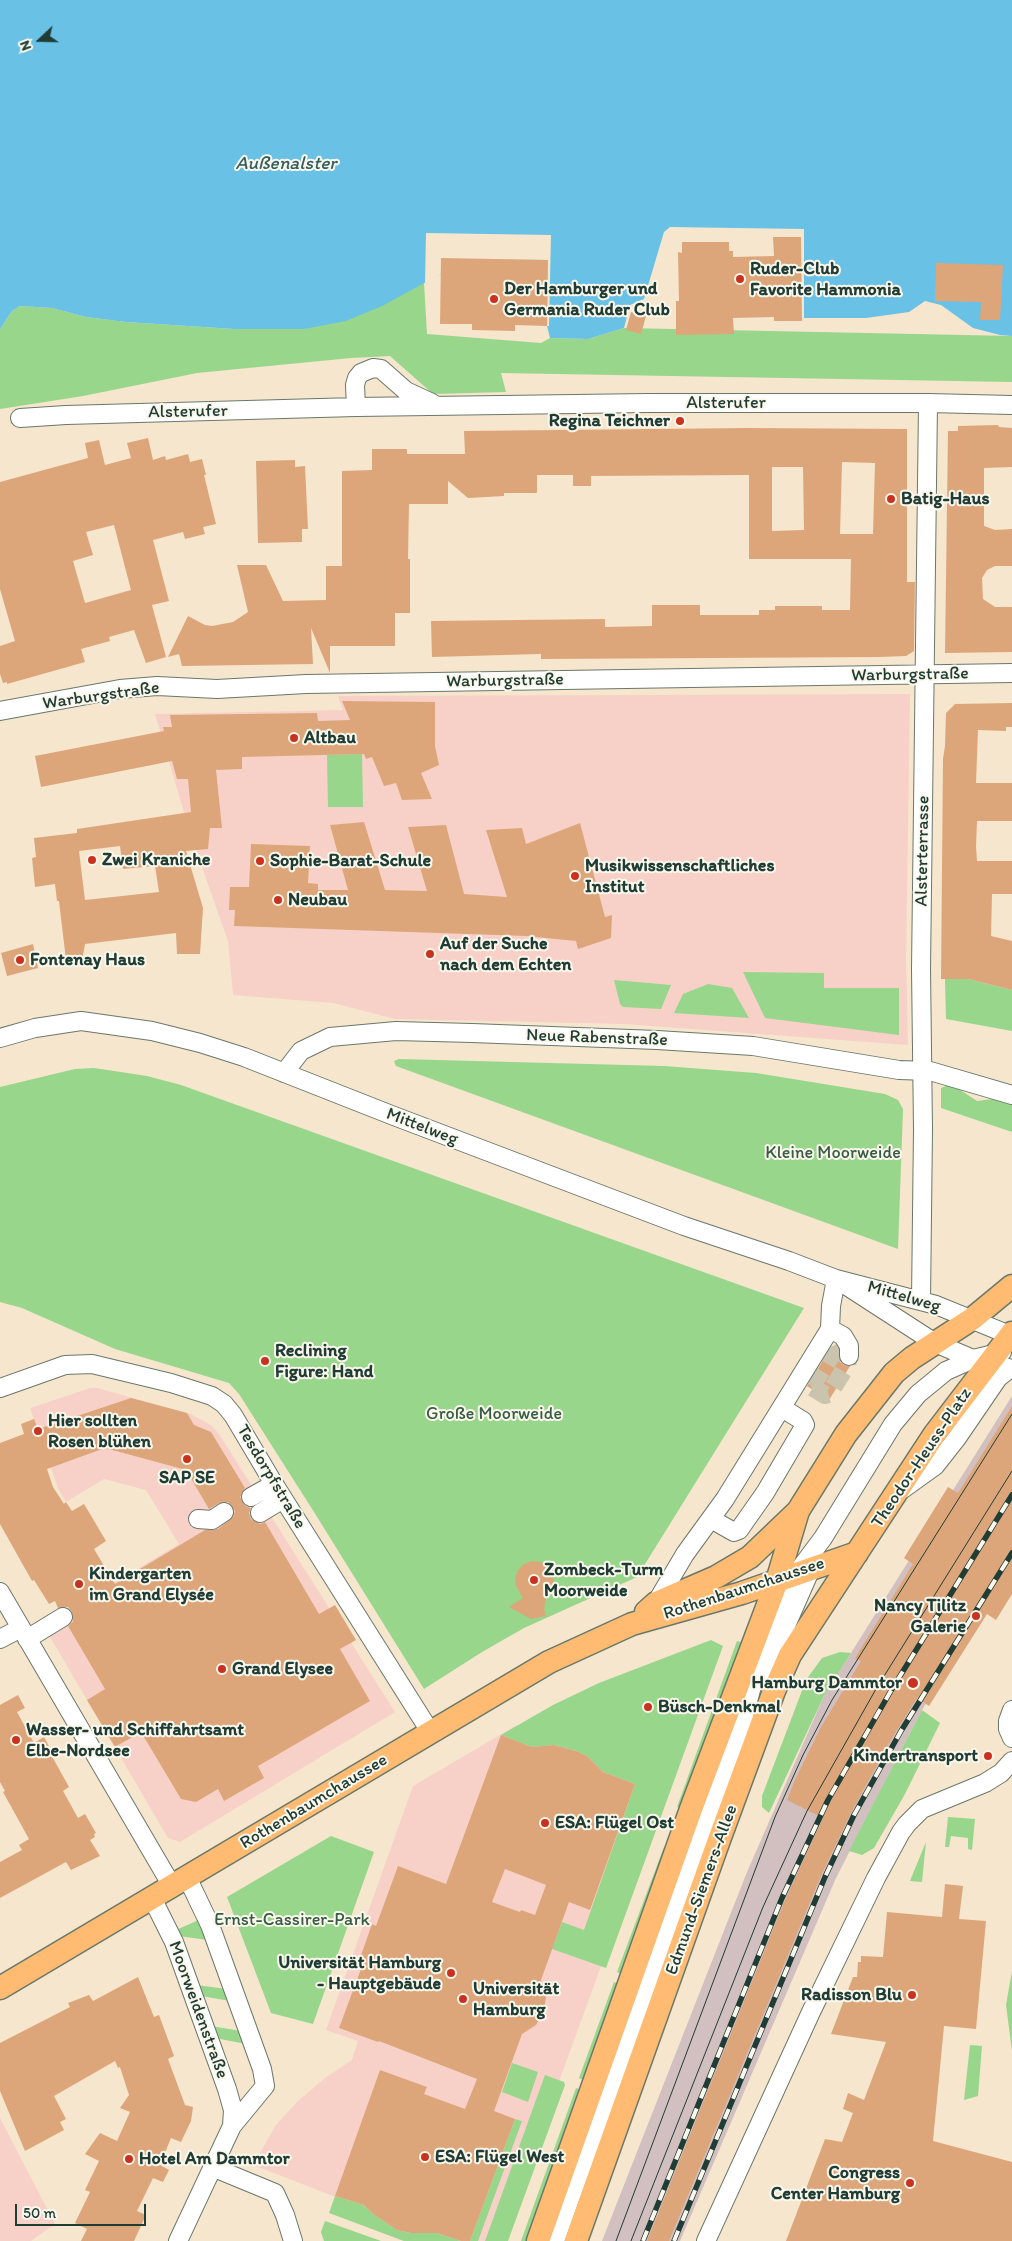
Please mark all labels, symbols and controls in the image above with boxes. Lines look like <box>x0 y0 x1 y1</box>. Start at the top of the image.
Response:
north arrow <box>15 15 65 65</box>
text: N <box>16 38 35 53</box>
water label: Außenalster <box>235 153 337 175</box>
place label: Ruder-Club Favorite Hammonia <box>750 258 901 300</box>
marker: Ruder-Club Favorite Hammonia <box>734 273 746 285</box>
place label: Der Hamburger und Germania Ruder Club <box>504 278 670 320</box>
marker: Der Hamburger und Germania Ruder Club <box>488 293 500 305</box>
street label: Alsterufer <box>686 392 766 414</box>
street label: Alsterufer <box>148 401 228 423</box>
place label: Regina Teichner <box>549 410 670 432</box>
marker: Regina Teichner <box>674 415 686 427</box>
place label: Batig-Haus <box>901 488 990 510</box>
marker: Batig-Haus <box>885 493 897 505</box>
street label: Warburgstraße <box>851 663 969 687</box>
street label: Warburgstraße <box>446 669 564 693</box>
street label: Warburgstraße <box>41 677 161 715</box>
place label: Altbau <box>304 727 356 749</box>
marker: Altbau <box>288 732 300 744</box>
street label: Alsterterrasse <box>911 795 935 907</box>
place label: Zwei Kraniche <box>102 849 210 871</box>
place label: Sophie-Barat-Schule <box>270 850 431 872</box>
marker: Zwei Kraniche <box>86 854 98 866</box>
marker: Sophie-Barat-Schule <box>254 855 266 867</box>
place label: Musikwissenschaftliches Institut <box>585 855 774 898</box>
marker: Musikwissenschaftliches Institut <box>569 870 581 882</box>
place label: Neubau <box>288 889 347 911</box>
marker: Neubau <box>272 894 284 906</box>
place label: Auf der Suche nach dem Echten <box>440 933 571 976</box>
marker: Auf der Suche nach dem Echten <box>424 948 436 960</box>
place label: Fontenay Haus <box>30 949 145 971</box>
marker: Fontenay Haus <box>14 954 26 966</box>
street label: Neue Rabenstraße <box>526 1025 668 1051</box>
street label: Mittelweg <box>383 1103 461 1151</box>
park label: Kleine Moorweide <box>765 1142 901 1164</box>
street label: Mittelweg <box>865 1276 943 1318</box>
place label: Reclining Figure: Hand <box>275 1340 373 1382</box>
marker: Reclining Figure: Hand <box>259 1355 271 1367</box>
street label: Theodor-Heuss-Platz <box>867 1384 977 1532</box>
park label: Große Moorweide <box>426 1403 562 1425</box>
place label: Hier sollten Rosen blühen <box>48 1410 151 1452</box>
street label: Tesdorpfstraße <box>231 1421 311 1533</box>
marker: Hier sollten Rosen blühen <box>32 1425 44 1437</box>
marker: SAP SE <box>181 1453 193 1465</box>
place label: SAP SE <box>159 1467 215 1489</box>
street label: Rothenbaumchaussee <box>661 1553 827 1625</box>
place label: Zombeck-Turm Moorweide <box>544 1559 664 1602</box>
place label: Kindergarten im Grand Elysée <box>89 1563 214 1606</box>
marker: Zombeck-Turm Moorweide <box>528 1574 540 1586</box>
marker: Kindergarten im Grand Elysée <box>73 1578 85 1590</box>
place label: Nancy Tilitz Galerie <box>874 1595 966 1638</box>
marker: Nancy Tilitz Galerie <box>970 1610 982 1622</box>
place label: Grand Elysee <box>232 1658 333 1680</box>
marker: Grand Elysee <box>216 1663 228 1675</box>
place label: Hamburg Dammtor <box>751 1672 902 1694</box>
marker: Hamburg Dammtor <box>906 1676 920 1690</box>
place label: Büsch-Denkmal <box>658 1696 781 1718</box>
marker: Büsch-Denkmal <box>642 1701 654 1713</box>
place label: Wasser- und Schiffahrtsamt Elbe-Nordsee <box>26 1719 244 1762</box>
marker: Wasser- und Schiffahrtsamt Elbe-Nordsee <box>10 1734 22 1746</box>
place label: Kindertransport <box>853 1745 978 1767</box>
street label: Rothenbaumchaussee <box>236 1749 392 1855</box>
marker: Kindertransport <box>982 1750 994 1762</box>
street label: Edmund-Siemers-Allee <box>661 1802 743 1978</box>
place label: ESA: Flügel Ost <box>555 1812 674 1834</box>
marker: ESA: Flügel Ost <box>539 1817 551 1829</box>
park label: Ernst-Cassirer-Park <box>214 1909 370 1931</box>
street label: Moorweidenstraße <box>163 1938 233 2082</box>
place label: Universität Hamburg - Hauptgebäude <box>278 1952 441 1995</box>
marker: Universität Hamburg - Hauptgebäude <box>445 1967 457 1979</box>
place label: Universität Hamburg <box>473 1978 559 2020</box>
place label: Radisson Blu <box>801 1984 902 2006</box>
marker: Radisson Blu <box>906 1989 918 2001</box>
marker: Universität Hamburg <box>457 1993 469 2005</box>
place label: ESA: Flügel West <box>435 2146 564 2168</box>
place label: Hotel Am Dammtor <box>139 2148 290 2170</box>
marker: ESA: Flügel West <box>419 2151 431 2163</box>
marker: Hotel Am Dammtor <box>123 2153 135 2165</box>
place label: Congress Center Hamburg <box>771 2162 900 2204</box>
marker: Congress Center Hamburg <box>904 2177 916 2189</box>
scale bar <box>18 2194 149 2226</box>
text: 50 m <box>23 2204 56 2222</box>

